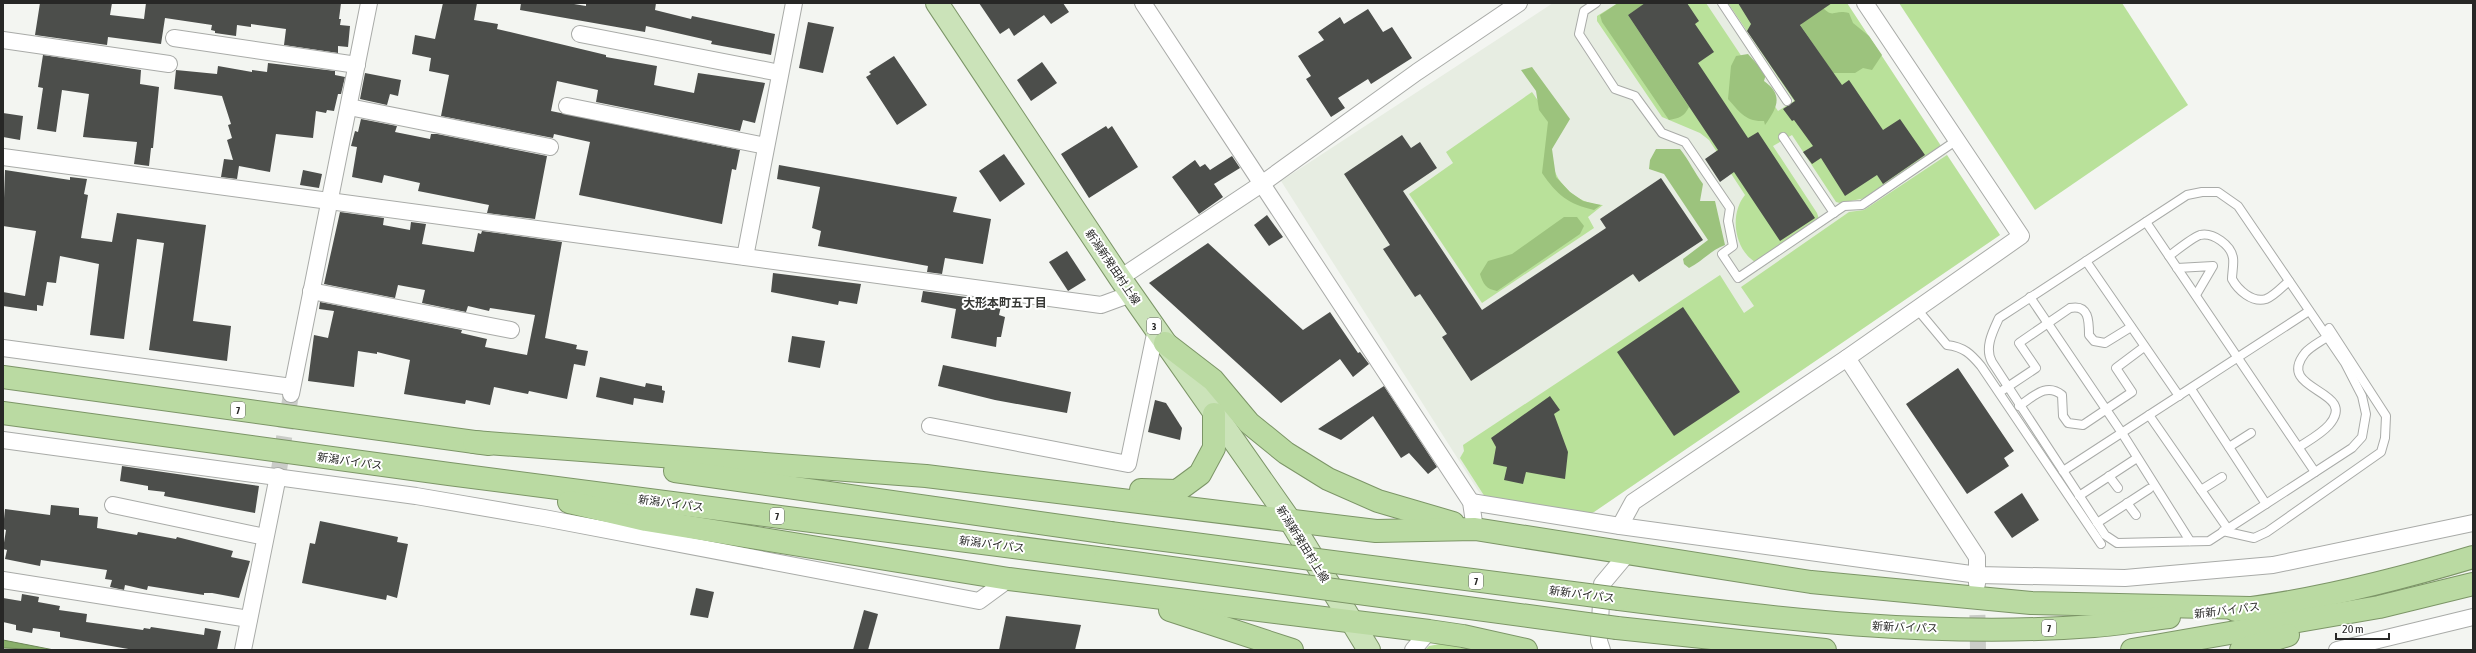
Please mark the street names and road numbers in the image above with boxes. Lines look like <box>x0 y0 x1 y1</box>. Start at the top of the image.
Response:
street label: 新潟新発田村上線 <box>1083 227 1143 307</box>
road number: 3 <box>1147 318 1161 334</box>
road number: 7 <box>231 402 245 418</box>
street label: 新潟バイパス <box>317 450 383 472</box>
street label: 新潟バイパス <box>638 493 704 513</box>
street label: 新潟新発田村上線 <box>1275 504 1331 584</box>
road number: 7 <box>770 508 784 524</box>
street label: 新潟バイパス <box>959 534 1025 554</box>
road number: 7 <box>1469 573 1483 589</box>
street label: 新新バイパス <box>1549 584 1615 604</box>
street label: 新新バイパス <box>2194 600 2260 620</box>
street label: 新新バイパス <box>1872 620 1938 634</box>
road number: 7 <box>2042 620 2056 636</box>

